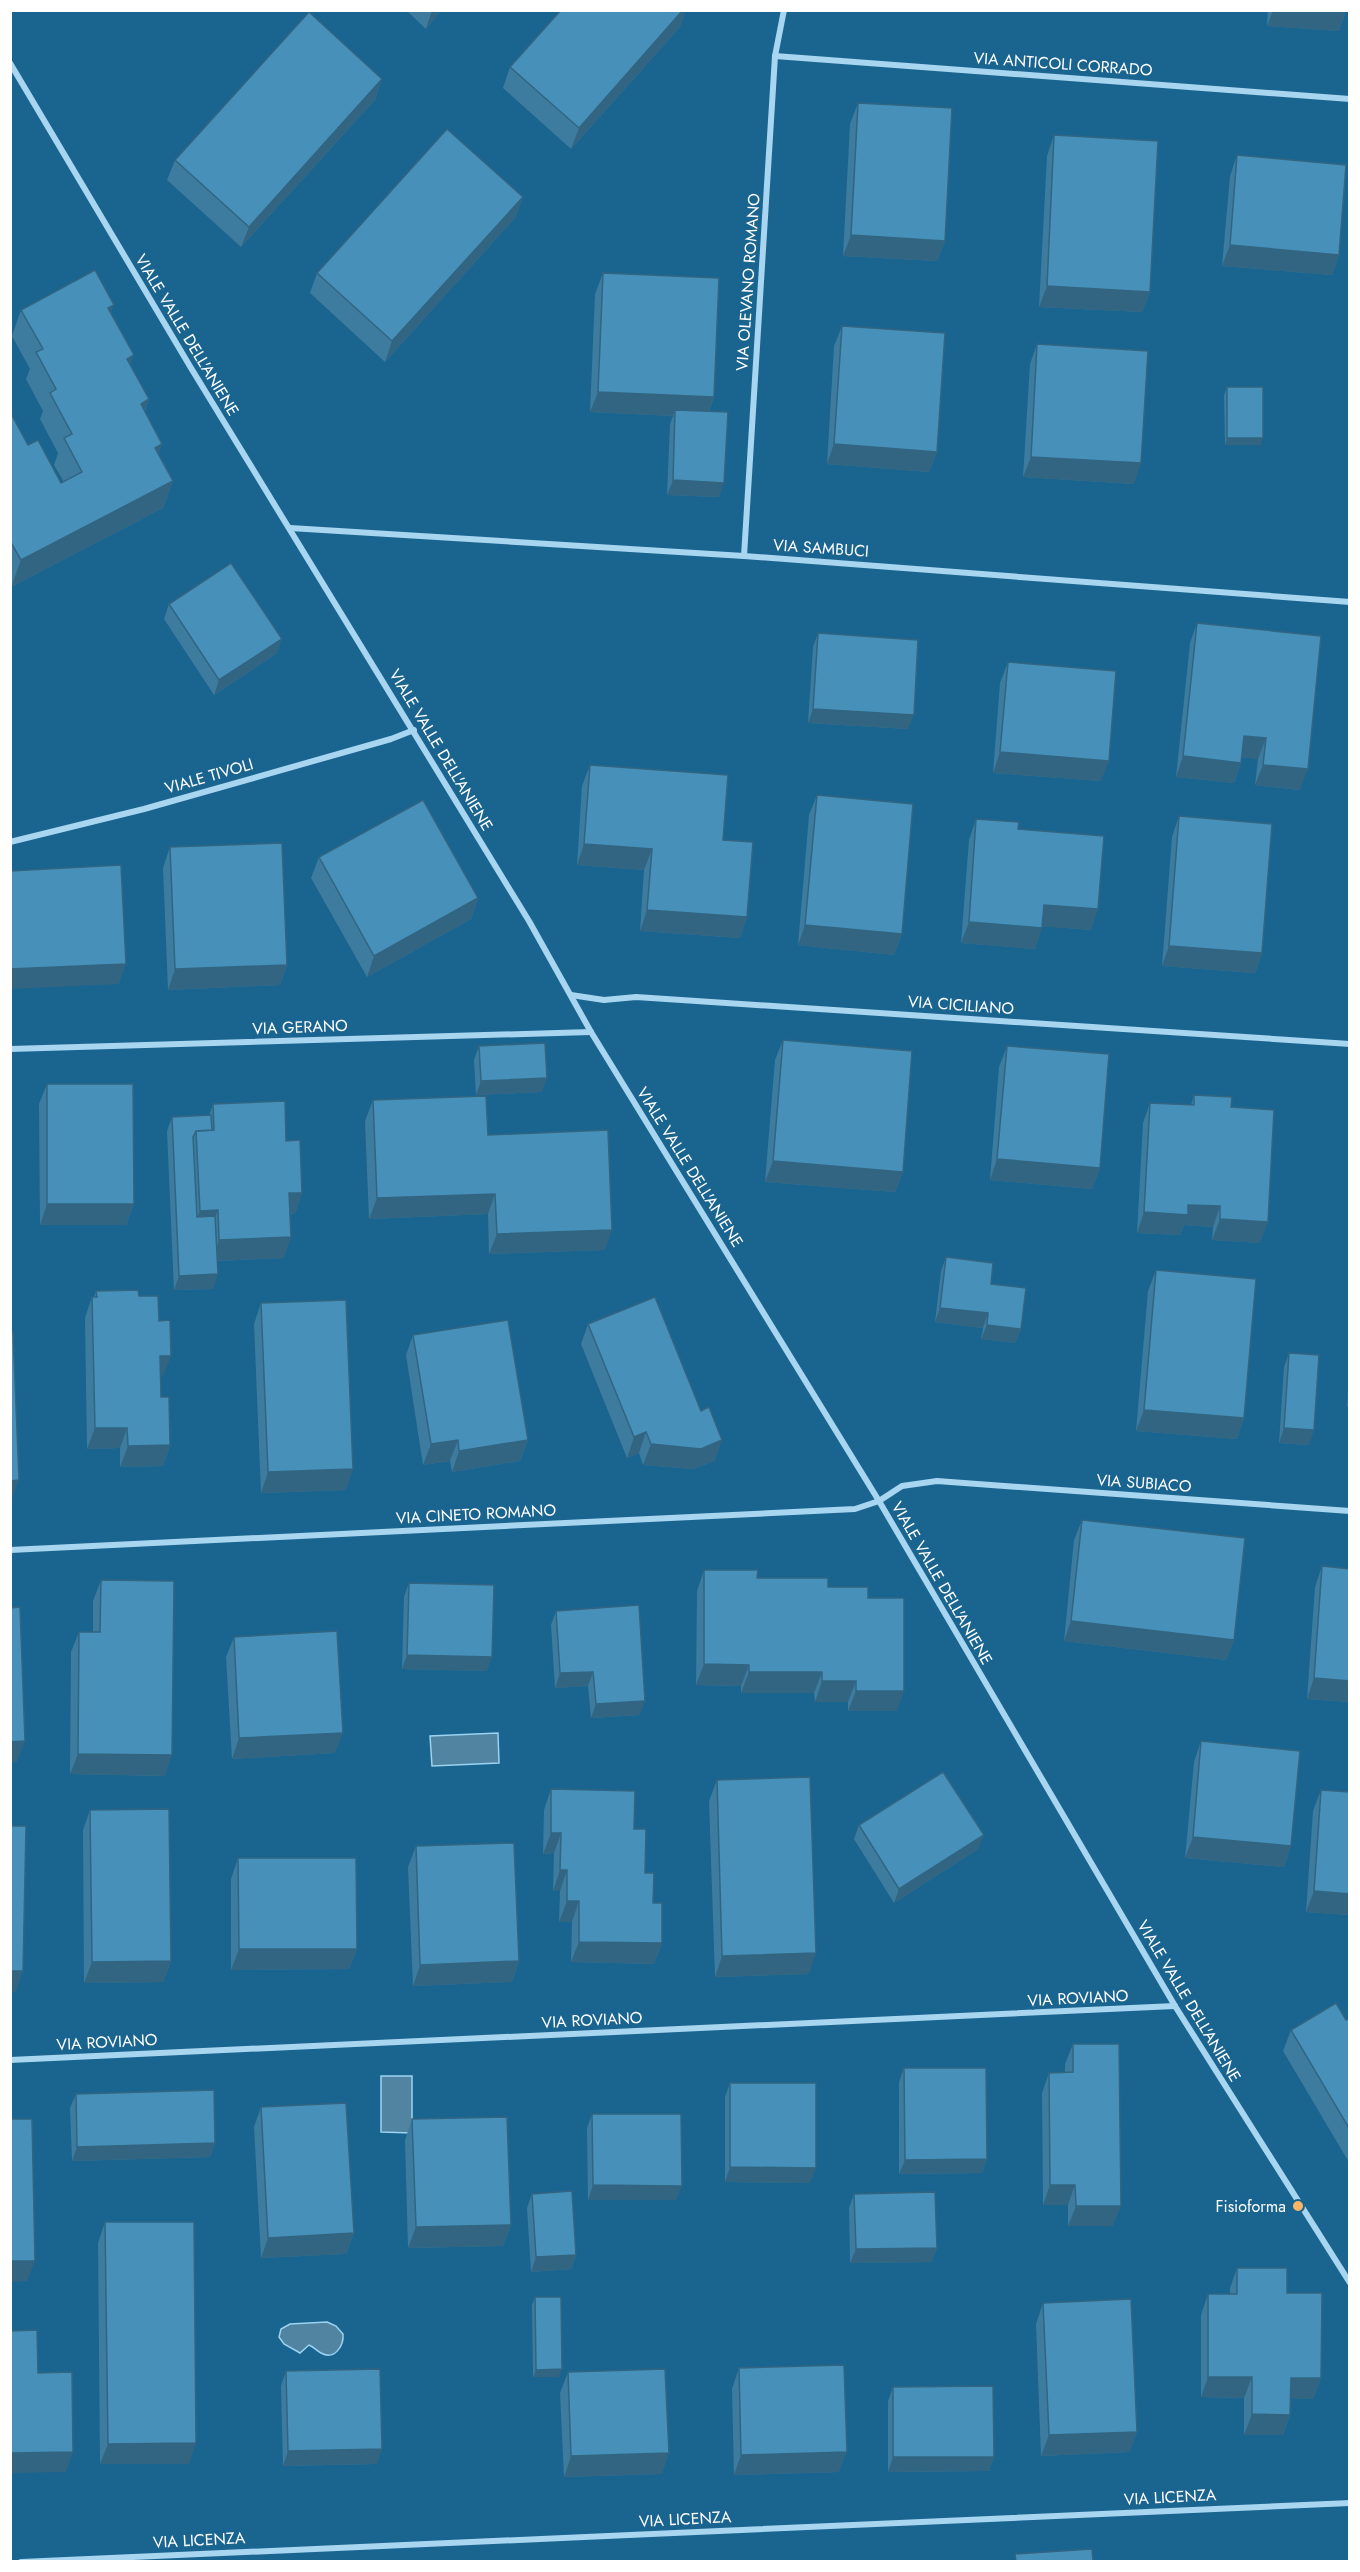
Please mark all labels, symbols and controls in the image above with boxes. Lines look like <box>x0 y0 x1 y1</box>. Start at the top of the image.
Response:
street label: VIA ANTICOLI CORRADO <box>973 46 1153 82</box>
street label: VIA OLEVANO ROMANO <box>730 192 766 372</box>
street label: VIALE VALLE DELL'ANIENE <box>129 250 245 420</box>
street label: VIA SAMBUCI <box>772 533 870 563</box>
street label: VIALE VALLE DELL'ANIENE <box>383 665 499 835</box>
street label: VIALE TIVOLI <box>162 752 256 800</box>
street label: VIA CICILIANO <box>907 990 1015 1020</box>
street label: VIA GERANO <box>252 1014 348 1040</box>
street label: VIALE VALLE DELL'ANIENE <box>631 1082 749 1252</box>
street label: VIA SUBIACO <box>1096 1468 1192 1498</box>
street label: VIALE VALLE DELL'ANIENE <box>886 1497 998 1669</box>
street label: VIA CINETO ROMANO <box>395 1498 557 1530</box>
street label: VIALE VALLE DELL'ANIENE <box>1131 1916 1247 2086</box>
street label: VIA ROVIANO <box>1027 1984 1129 2012</box>
street label: VIA ROVIANO <box>541 2006 643 2034</box>
street label: VIA ROVIANO <box>56 2028 158 2056</box>
place label: Fisioforma <box>1216 2195 1286 2218</box>
marker: Fisioforma <box>1291 2199 1305 2213</box>
street label: VIA LICENZA <box>1123 2483 1217 2511</box>
street label: VIA LICENZA <box>638 2505 732 2533</box>
street label: VIA LICENZA <box>152 2526 246 2554</box>

